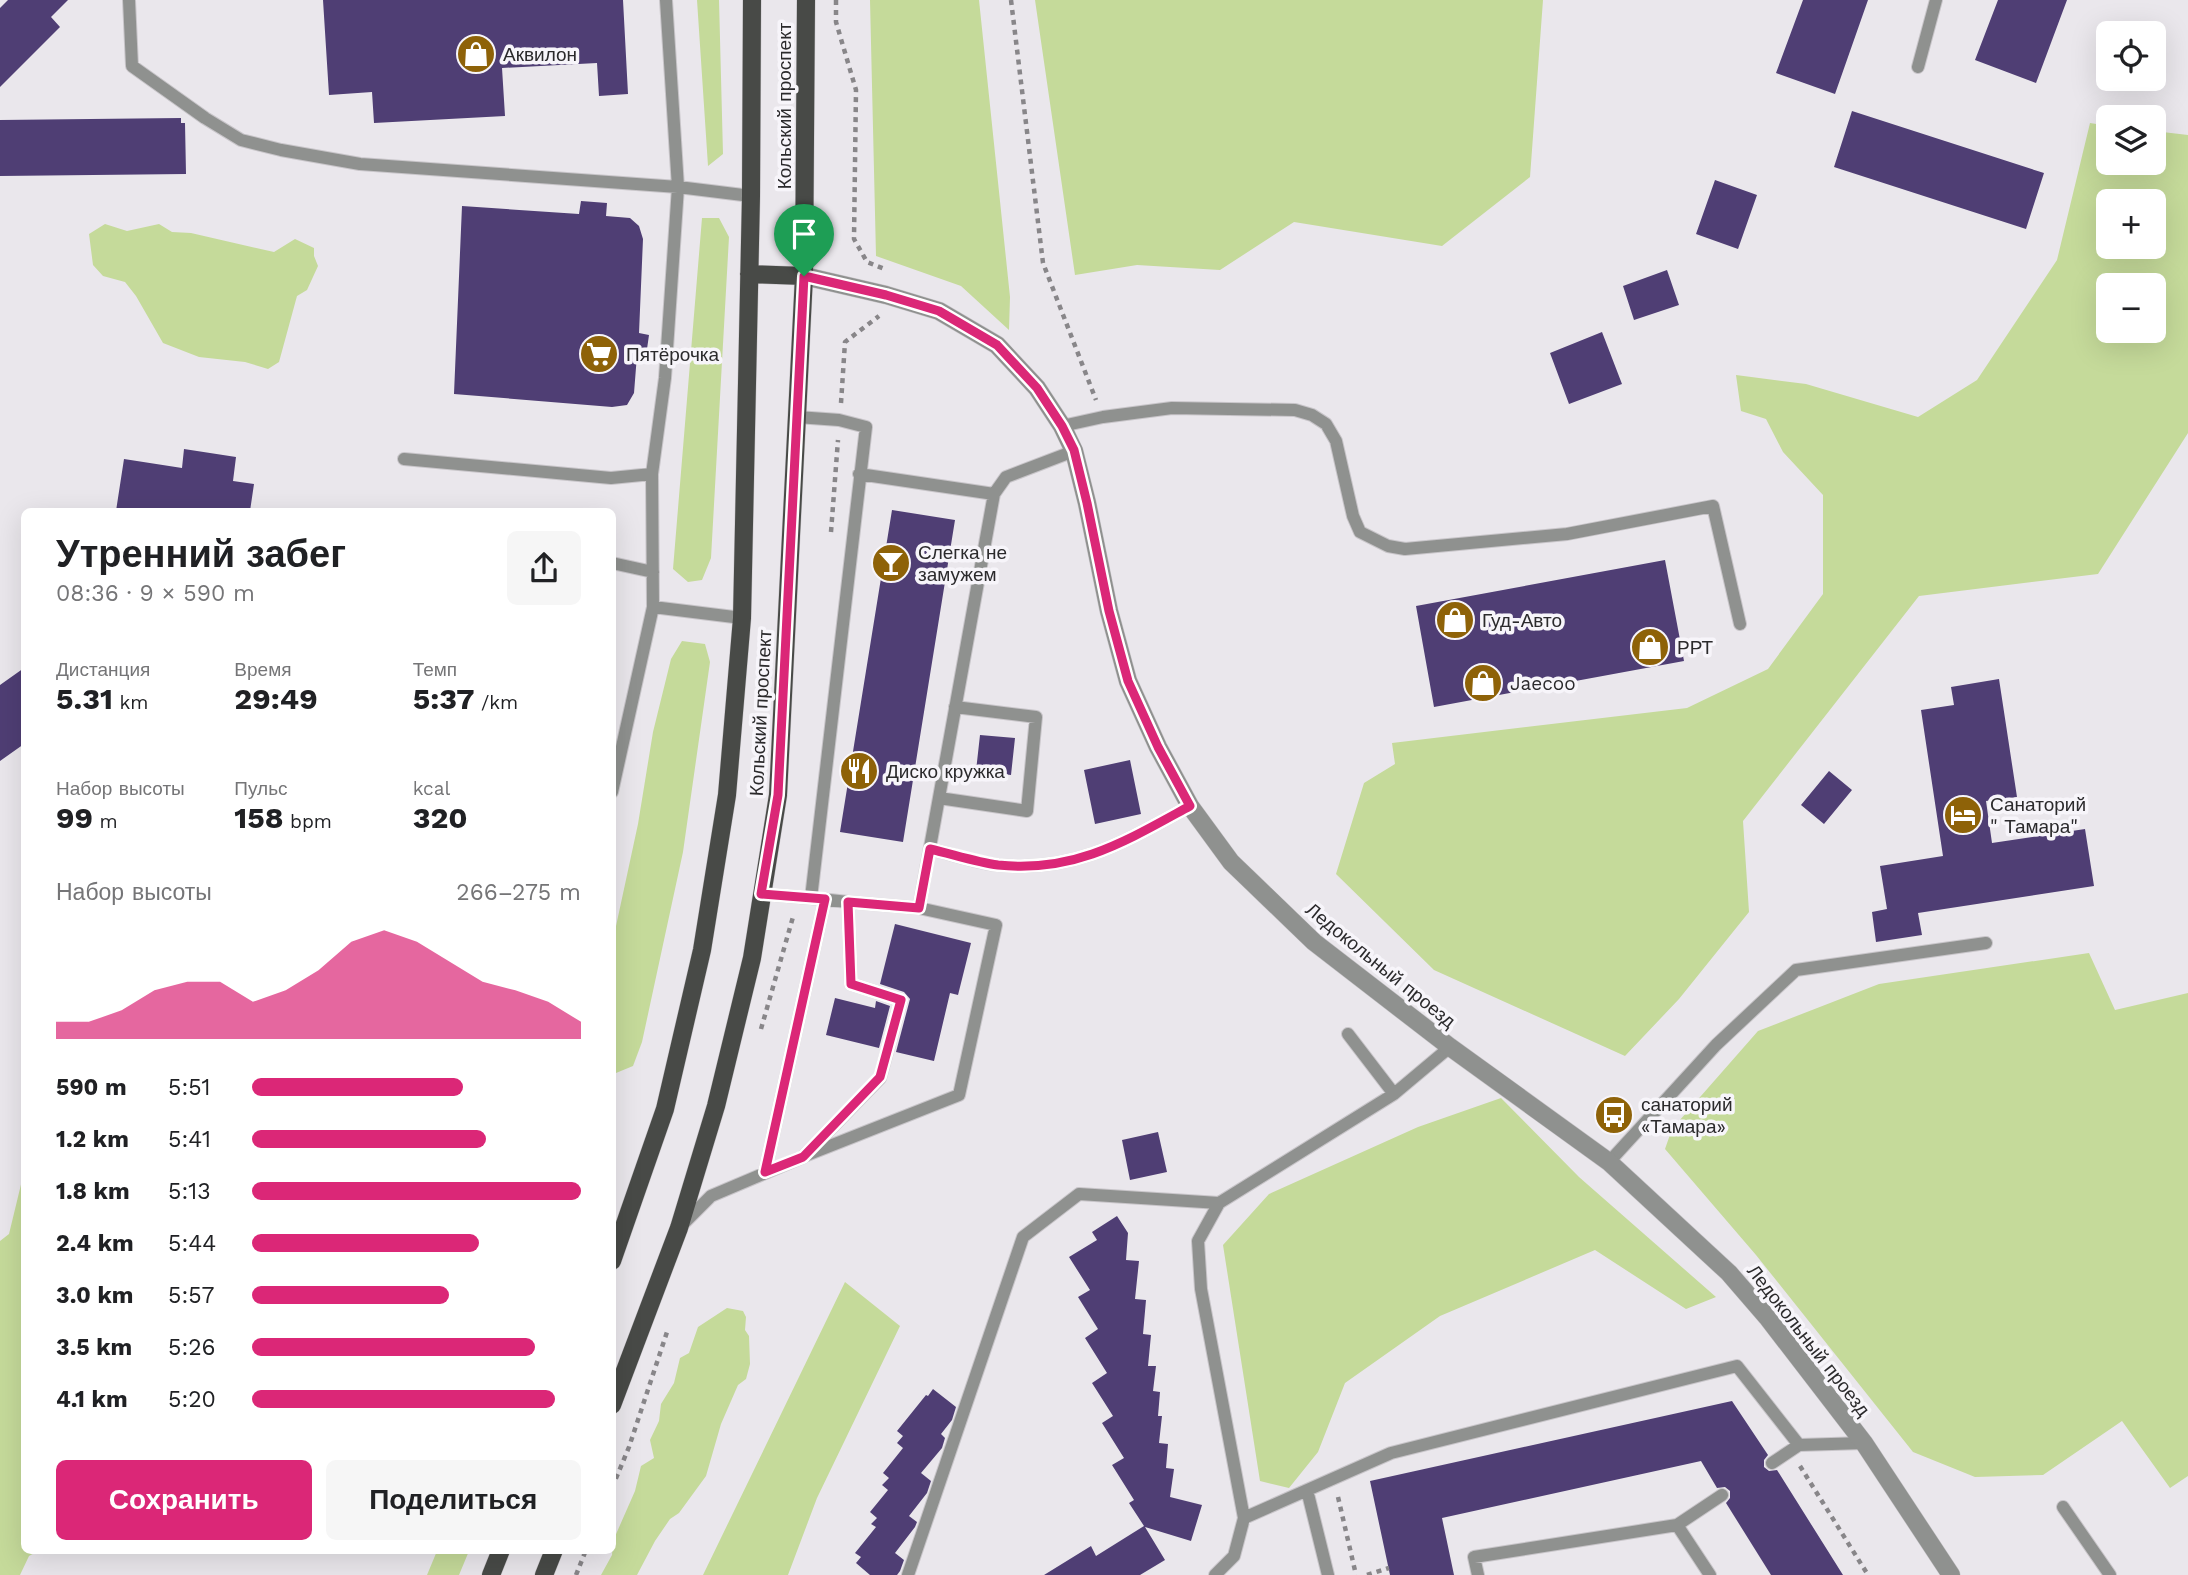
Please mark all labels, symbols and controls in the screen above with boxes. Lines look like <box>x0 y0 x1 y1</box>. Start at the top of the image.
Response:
map controls <box>2096 21 2166 343</box>
button: locate <box>2096 21 2166 91</box>
street label: Кольский проспект <box>773 22 796 189</box>
shop icon: Аквилон <box>455 33 497 75</box>
place label: Аквилон <box>503 43 577 66</box>
button: layers <box>2096 105 2166 175</box>
button: + <box>2096 189 2166 259</box>
pin <box>774 204 834 276</box>
icon: arrive <box>785 215 823 253</box>
button: − <box>2096 273 2166 343</box>
supermarket icon: Пятёрочка <box>578 333 620 375</box>
place label: Пятёрочка <box>626 343 720 366</box>
button: share <box>507 531 581 605</box>
text: Утренний забег <box>56 532 346 576</box>
place label: Слегка не замужем <box>918 541 1007 586</box>
bar icon: Слегка не замужем <box>870 542 912 584</box>
text: 08:36 · 9 × 590 m <box>56 580 255 607</box>
shop icon: Гуд-Авто <box>1434 599 1476 641</box>
place label: Гуд-Авто <box>1482 609 1562 632</box>
shop icon: РРТ <box>1629 626 1671 668</box>
street label: Кольский проспект <box>745 629 776 797</box>
place label: РРТ <box>1677 636 1713 659</box>
text: Дистанция <box>56 658 150 681</box>
text: Время <box>234 658 292 681</box>
text: Темп <box>413 658 457 681</box>
shop icon: Jaecoo <box>1462 662 1504 704</box>
place label: Jaecoo <box>1510 672 1576 695</box>
text: 5.31 <box>56 681 113 716</box>
text: 29:49 <box>234 681 318 716</box>
text: 5:37 <box>413 681 474 716</box>
text: km <box>113 691 148 714</box>
text: /km <box>474 691 518 714</box>
restaurant icon: Диско кружка <box>838 750 880 792</box>
place label: Диско кружка <box>886 760 1005 783</box>
text: Набор высоты <box>56 777 185 800</box>
text: Пульс <box>234 777 288 800</box>
text: kcal <box>413 777 450 800</box>
place label: Санаторий " Тамара" <box>1990 793 2086 838</box>
hotel icon: Санаторий " Тамара" <box>1942 794 1984 836</box>
text: 99 <box>56 800 93 835</box>
text: 158 <box>234 800 284 835</box>
text: 320 <box>413 800 468 835</box>
text: m <box>93 810 118 833</box>
text: bpm <box>284 810 332 833</box>
text: Набор высоты <box>56 879 212 906</box>
text: 266–275 m <box>456 879 581 906</box>
street label: Ледокольный проезд <box>1301 898 1460 1033</box>
text: 590 m <box>56 1074 127 1101</box>
text: 5:51 <box>168 1074 211 1101</box>
place label: санаторий «Тамара» <box>1641 1093 1733 1138</box>
bus stop icon: санаторий «Тамара» <box>1593 1094 1635 1136</box>
text: 1.2 km <box>56 1126 129 1153</box>
text: 5:41 <box>168 1126 211 1153</box>
text: 1.8 km <box>56 1178 130 1205</box>
text: 5:13 <box>168 1178 211 1205</box>
text: 2.4 km <box>56 1230 134 1257</box>
text: 5:44 <box>168 1230 216 1257</box>
street label: Ледокольный проезд <box>1742 1260 1875 1421</box>
text: 3.0 km <box>56 1282 133 1309</box>
text: 5:57 <box>168 1282 214 1309</box>
text: 3.5 km <box>56 1334 132 1361</box>
text: 5:26 <box>168 1334 216 1361</box>
text: 4.1 km <box>56 1386 128 1413</box>
text: 5:20 <box>168 1386 216 1413</box>
button: Сохранить <box>56 1460 312 1540</box>
button: Поделиться <box>326 1460 581 1540</box>

